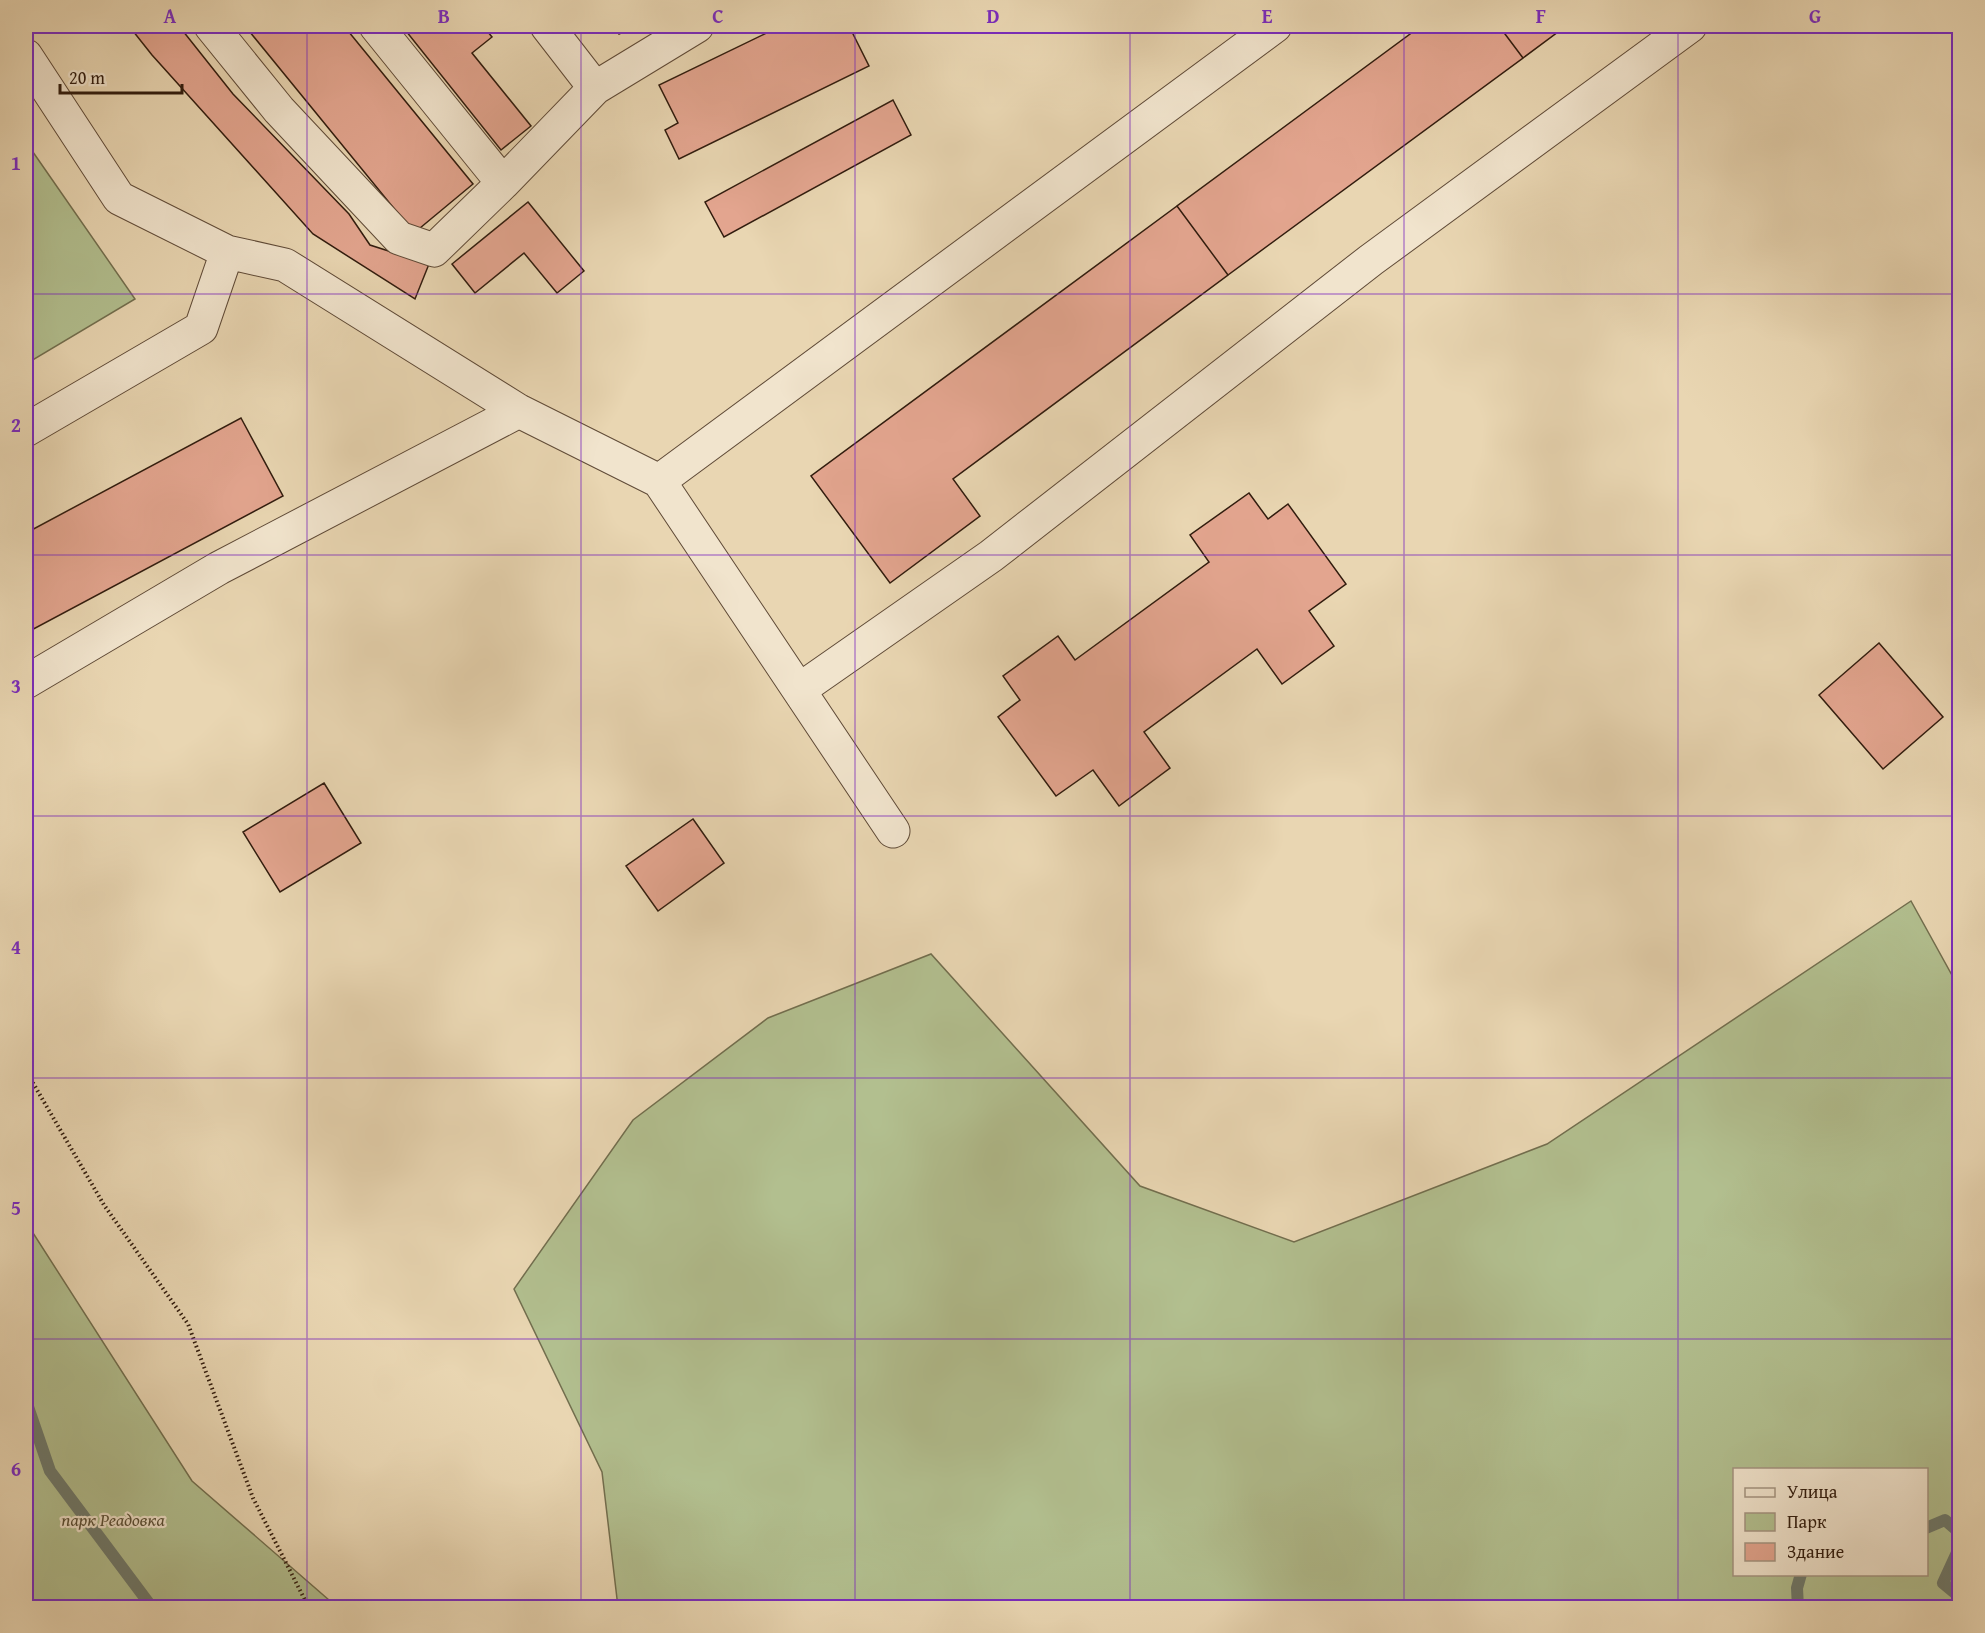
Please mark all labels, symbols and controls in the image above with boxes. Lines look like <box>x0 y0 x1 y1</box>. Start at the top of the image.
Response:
text: A <box>164 1 177 30</box>
text: B <box>438 1 450 30</box>
text: C <box>712 1 724 30</box>
text: D <box>986 1 1000 30</box>
text: E <box>1262 1 1273 30</box>
text: F <box>1536 1 1546 30</box>
text: G <box>1809 1 1821 30</box>
scale bar <box>60 57 182 95</box>
text: 20 m <box>69 64 105 91</box>
text: 1 <box>11 148 21 177</box>
text: 2 <box>11 410 21 439</box>
text: 3 <box>11 671 21 700</box>
text: 4 <box>11 932 21 961</box>
text: 5 <box>11 1193 21 1222</box>
text: 6 <box>11 1454 21 1483</box>
legend <box>1733 1468 1928 1576</box>
text: Улица <box>1787 1478 1838 1505</box>
park label: парк Реадовка <box>61 1506 165 1533</box>
text: Парк <box>1787 1508 1827 1535</box>
text: Здание <box>1787 1538 1844 1565</box>

